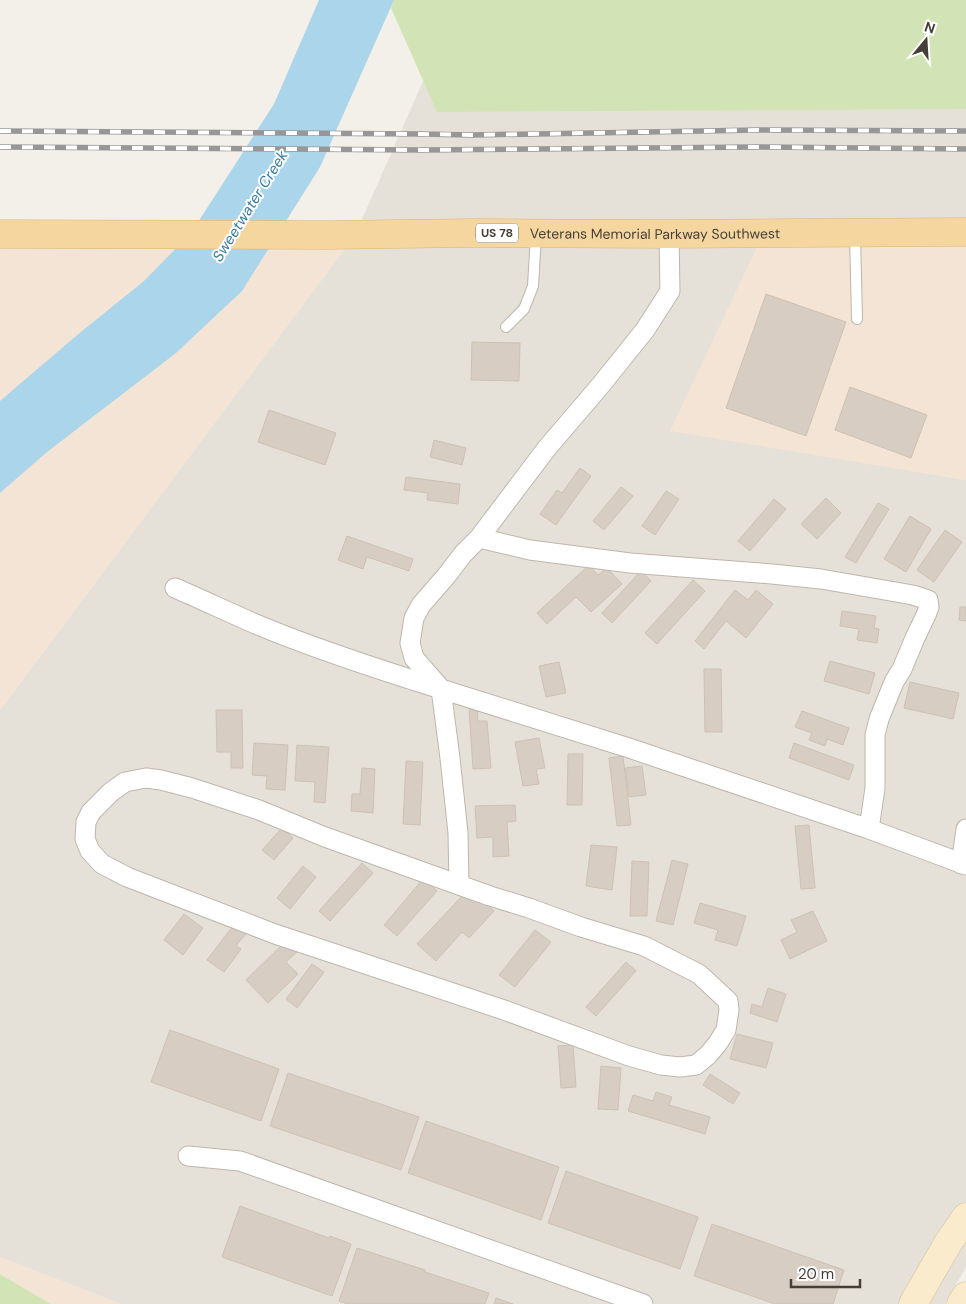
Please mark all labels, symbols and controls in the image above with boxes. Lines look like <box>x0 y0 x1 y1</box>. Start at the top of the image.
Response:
north arrow <box>901 15 951 65</box>
text: N <box>922 17 938 38</box>
water label: Sweetwater Creek <box>208 146 292 265</box>
road number: US 78 <box>476 224 518 242</box>
street label: Veterans Memorial Parkway Southwest <box>530 224 780 243</box>
scale bar <box>791 1256 860 1288</box>
text: 20 m <box>798 1264 834 1284</box>

